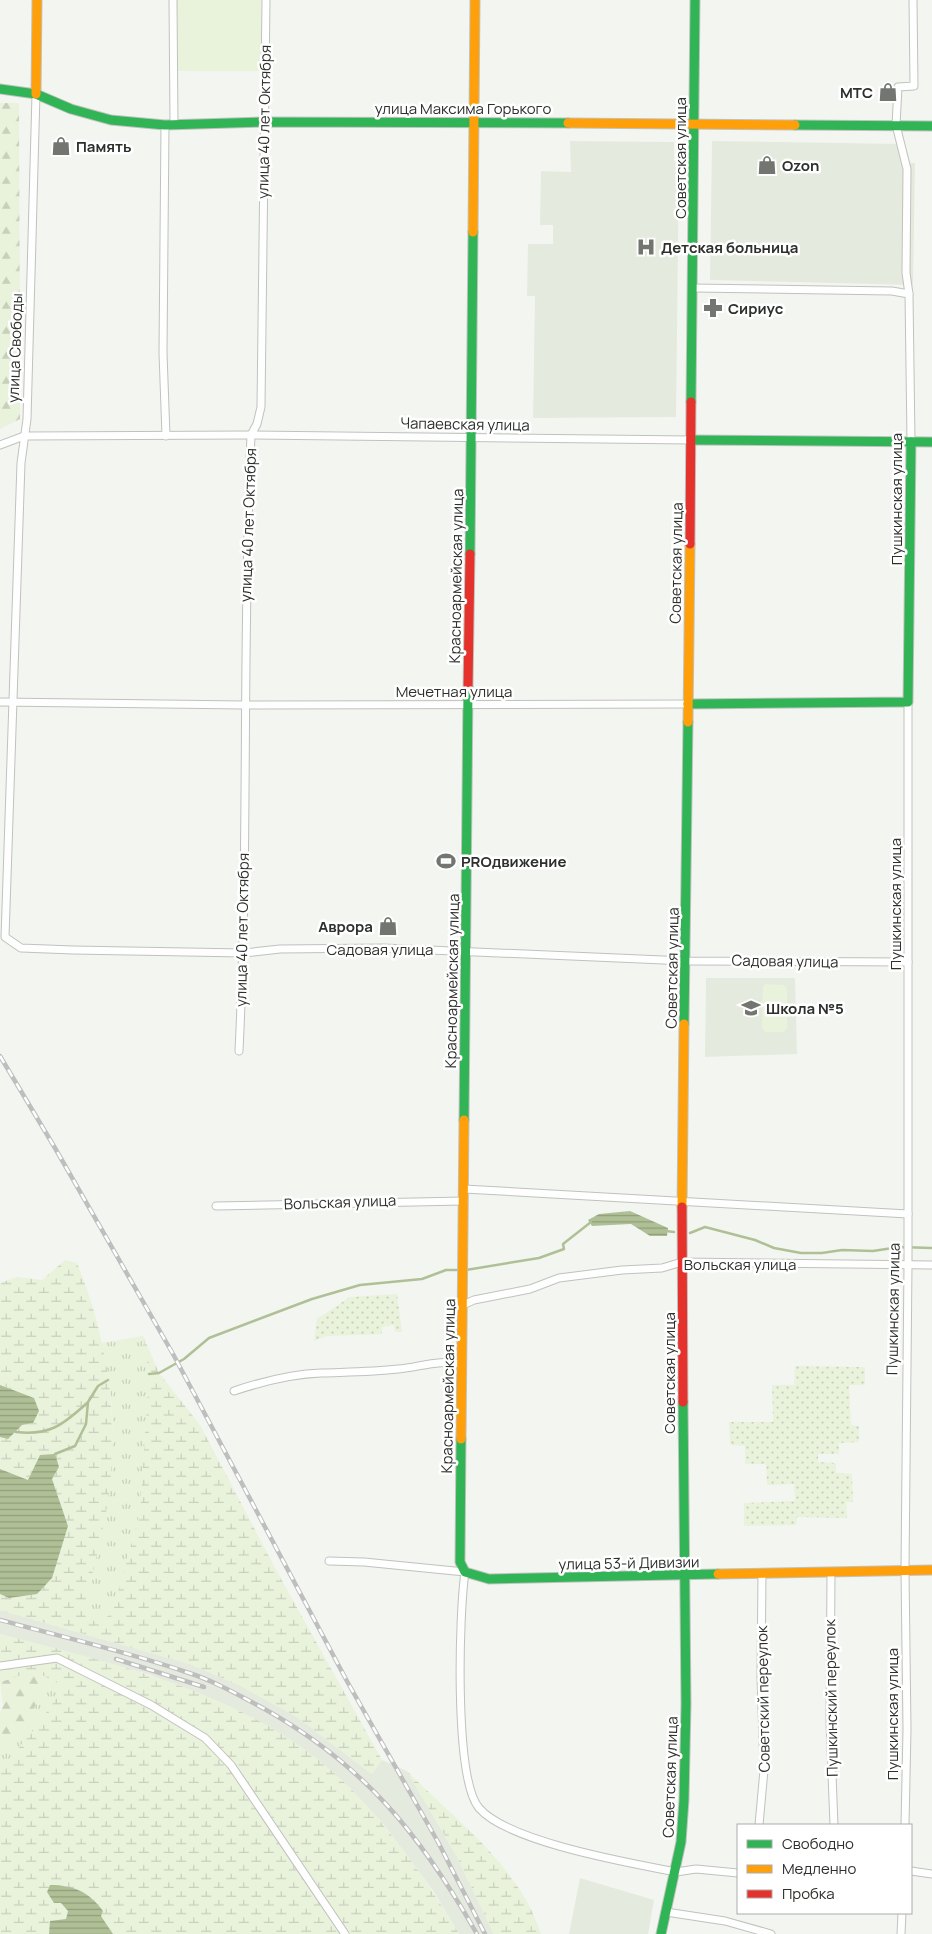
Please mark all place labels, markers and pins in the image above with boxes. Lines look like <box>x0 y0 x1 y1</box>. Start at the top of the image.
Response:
shop icon: МТС <box>877 81 899 103</box>
place label: МТС <box>840 82 873 103</box>
shop icon: Память <box>50 135 72 157</box>
place label: Память <box>76 136 132 157</box>
shop icon: Ozon <box>756 154 778 176</box>
place label: Ozon <box>782 155 819 176</box>
hospital icon: Детская больница <box>635 236 657 258</box>
place label: Детская больница <box>661 237 799 258</box>
pharmacy icon: Сириус <box>702 297 724 319</box>
place label: Сириус <box>728 298 784 319</box>
sports icon: PROдвижение <box>435 850 457 872</box>
place label: PROдвижение <box>461 851 566 872</box>
shop icon: Аврора <box>377 915 399 937</box>
place label: Аврора <box>318 916 373 937</box>
school or university icon: Школа №5 <box>740 997 762 1019</box>
place label: Школа №5 <box>766 998 844 1019</box>

